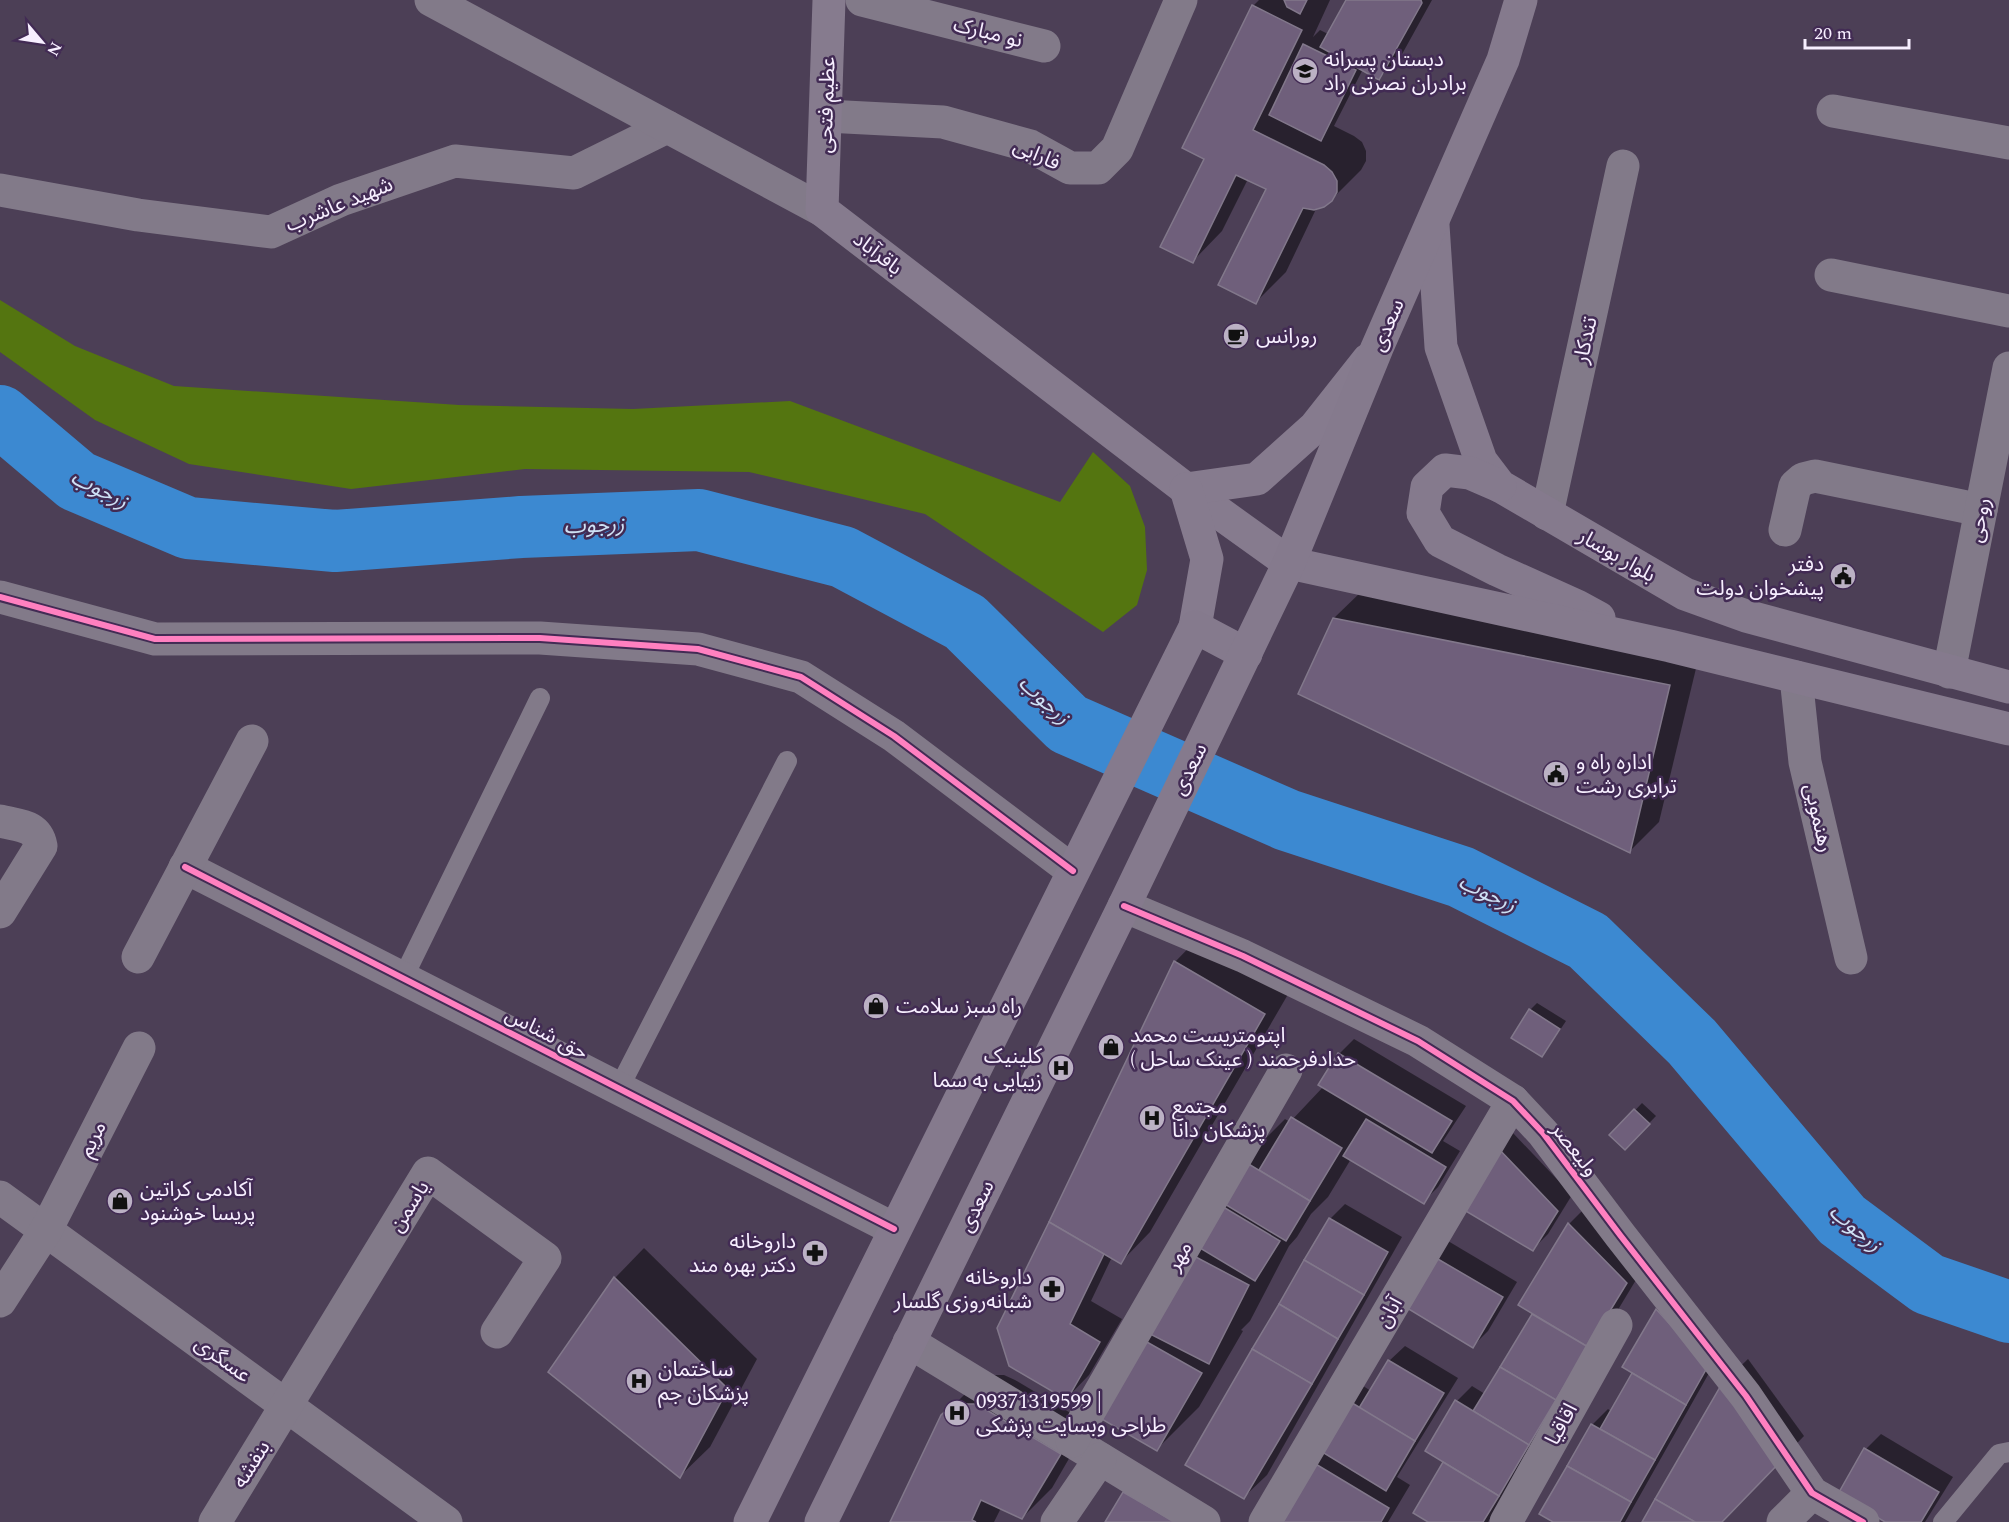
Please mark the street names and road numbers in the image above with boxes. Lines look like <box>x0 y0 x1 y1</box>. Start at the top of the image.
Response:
street label: نو مبارک <box>950 9 1026 57</box>
street label: عظیم فتحی <box>809 56 845 154</box>
street label: فارابی <box>1008 130 1065 179</box>
street label: شهید عاشرب <box>281 169 398 241</box>
street label: باقرآباد <box>846 224 909 284</box>
street label: سعدی <box>1363 294 1413 357</box>
street label: تندکار <box>1565 314 1607 368</box>
street label: روحی <box>1960 495 2000 545</box>
street label: بلوار بوسار <box>1571 520 1662 591</box>
street label: سعدی <box>1164 738 1216 801</box>
street label: رهنمویی <box>1795 781 1841 856</box>
street label: حق شناس <box>499 999 594 1069</box>
street label: ولیعصر <box>1542 1115 1606 1184</box>
street label: مریم <box>70 1116 115 1163</box>
street label: یاسمن <box>381 1174 438 1239</box>
street label: سعدی <box>951 1175 1003 1238</box>
street label: مهر <box>1158 1236 1201 1278</box>
street label: آبان <box>1368 1290 1412 1334</box>
street label: عسگری <box>187 1328 257 1391</box>
street label: اقاقیا <box>1537 1398 1586 1451</box>
street label: بنفشه <box>225 1434 279 1495</box>

